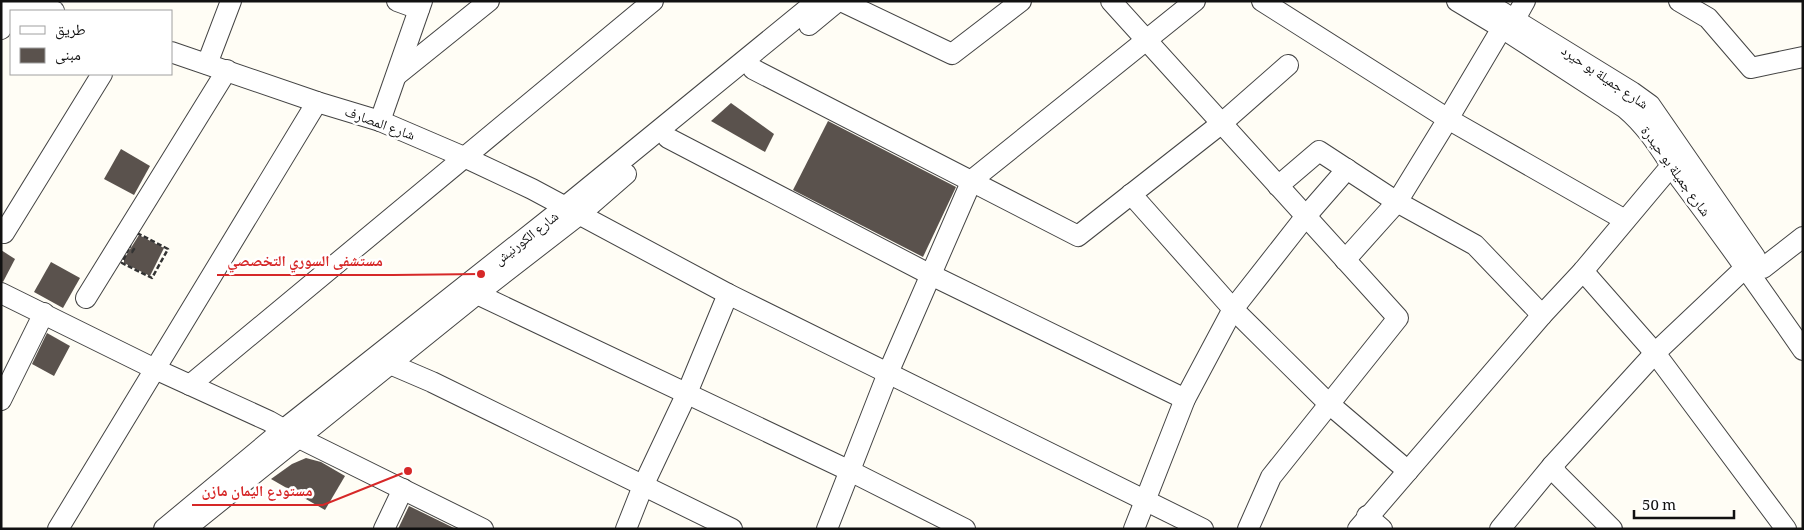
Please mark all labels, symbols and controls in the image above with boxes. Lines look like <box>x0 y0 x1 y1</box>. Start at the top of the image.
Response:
legend <box>10 10 172 75</box>
text: طريق <box>55 19 86 45</box>
street label: شارع جميلة بو حيرد <box>1555 40 1653 117</box>
text: مبنى <box>55 44 81 70</box>
street label: شارع المصارف <box>341 101 418 149</box>
street label: شارع جميلة بو حيدرة <box>1633 122 1716 223</box>
street label: شارع الكورنيش <box>489 206 565 273</box>
callout: مستشفى السوري التخصصي <box>217 245 393 275</box>
text: مستشفى السوري التخصصي <box>227 250 383 276</box>
callout: مستودع اليمان مازن <box>192 475 323 505</box>
text: مستودع اليمان مازن <box>201 480 313 506</box>
scale bar <box>1634 488 1734 520</box>
text: 50 m <box>1642 494 1676 520</box>

